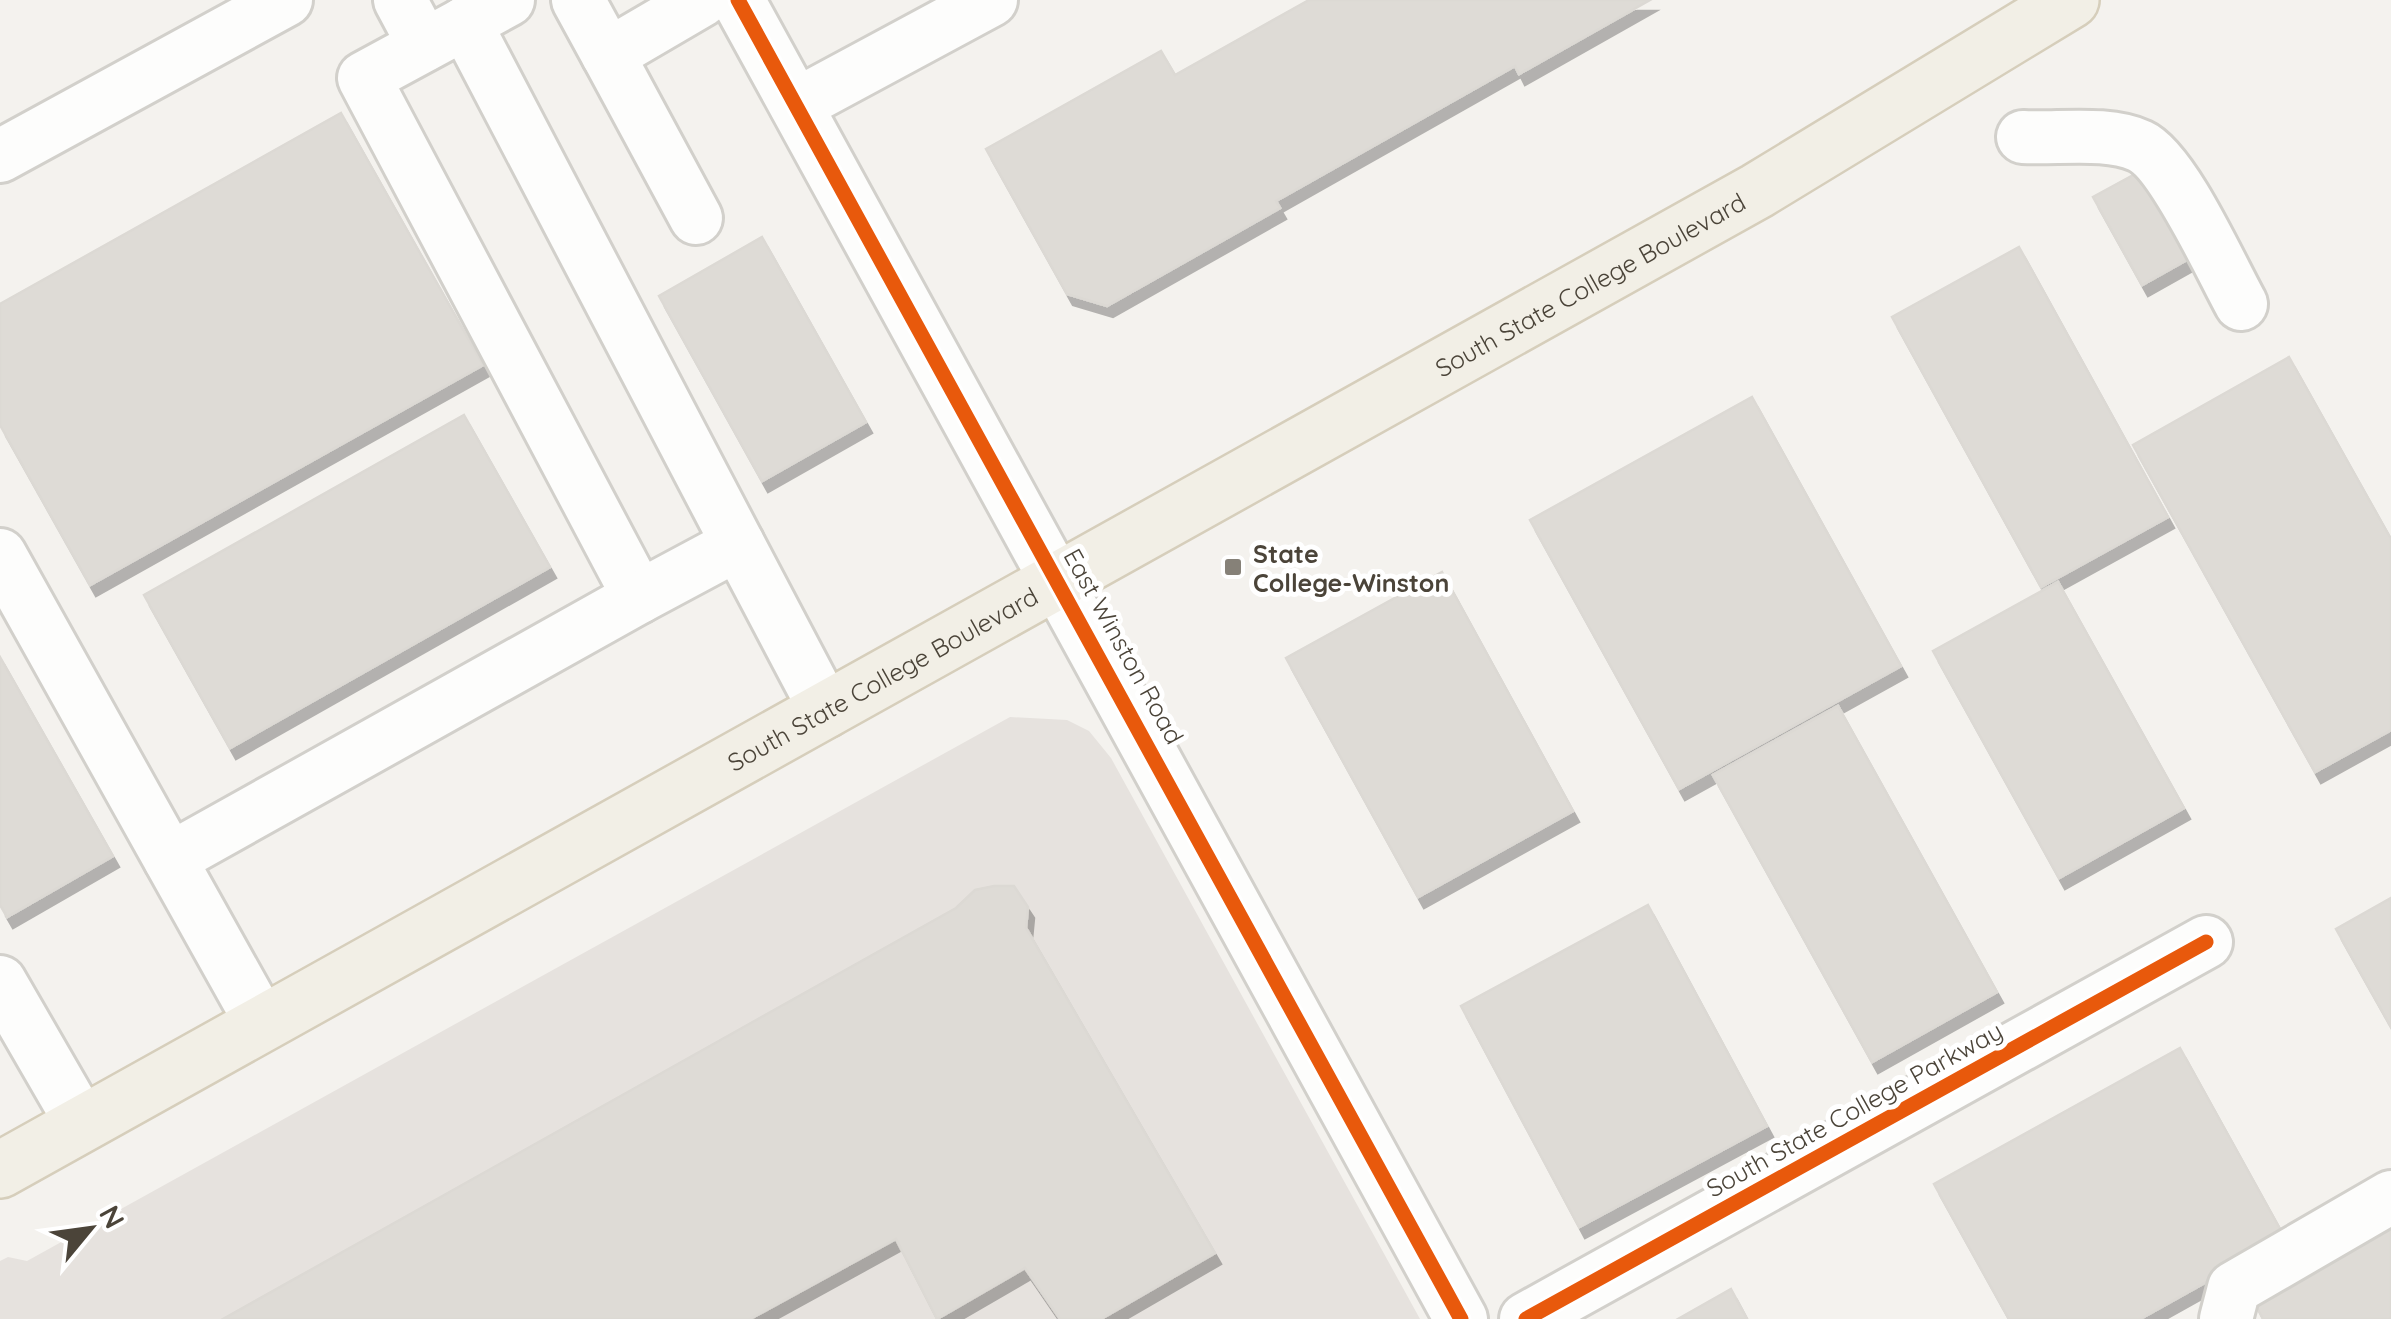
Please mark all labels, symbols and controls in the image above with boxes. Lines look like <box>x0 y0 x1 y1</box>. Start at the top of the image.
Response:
street label: South State College Boulevard <box>1429 185 1750 383</box>
place label: State College-Winston <box>1253 538 1449 598</box>
street label: East Winston Road <box>1057 543 1191 749</box>
marker: State College-Winston <box>1222 556 1244 578</box>
street label: South State College Boulevard <box>722 580 1043 777</box>
street label: South State College Parkway <box>1701 1015 2007 1203</box>
north arrow <box>40 1179 140 1279</box>
text: N <box>92 1199 133 1234</box>

